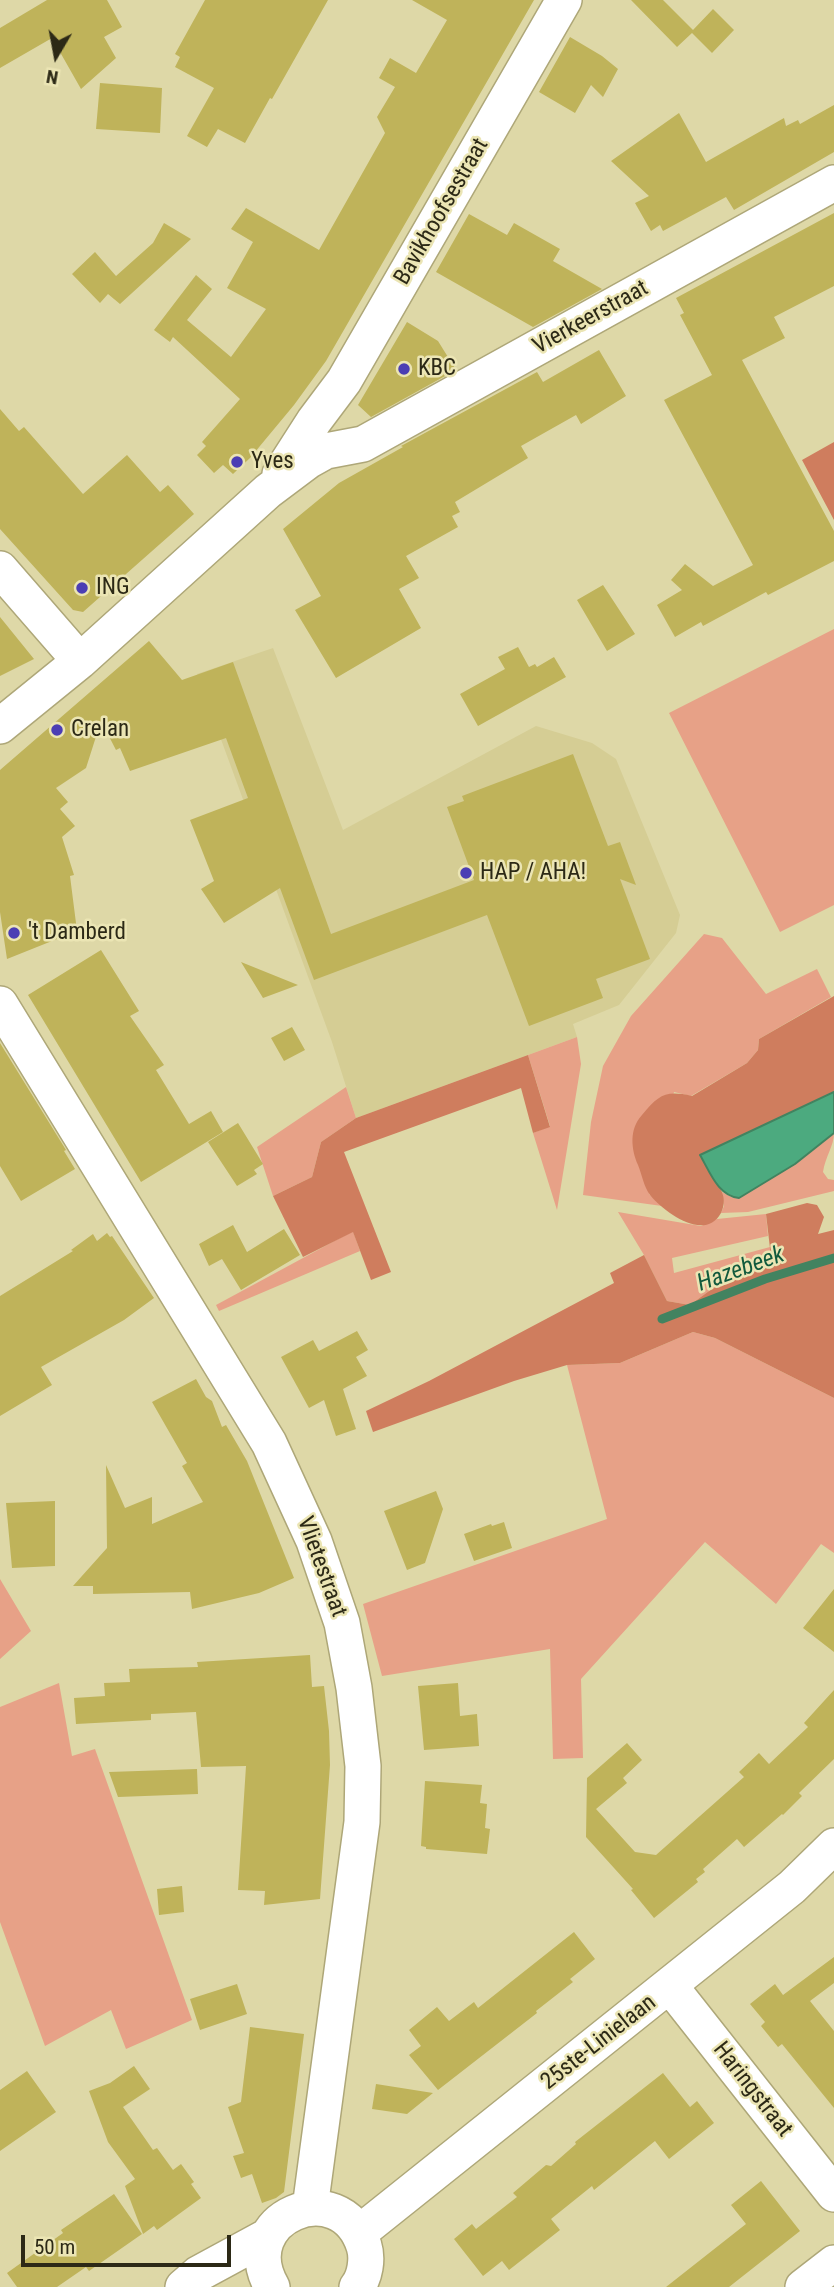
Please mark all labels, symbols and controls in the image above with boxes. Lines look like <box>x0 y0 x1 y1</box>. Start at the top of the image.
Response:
north arrow <box>21 21 91 91</box>
text: N <box>45 65 60 90</box>
street label: Bavikhoofsestraat <box>389 134 495 290</box>
street label: Vierkeerstraat <box>529 275 653 361</box>
place label: KBC <box>418 355 456 383</box>
marker: KBC <box>396 361 412 377</box>
place label: Yves <box>251 448 294 476</box>
marker: Yves <box>229 454 245 470</box>
place label: ING <box>96 574 130 602</box>
marker: ING <box>74 580 90 596</box>
place label: Crelan <box>71 716 129 744</box>
marker: Crelan <box>49 722 65 738</box>
place label: HAP / AHA! <box>480 859 586 887</box>
marker: HAP / AHA! <box>458 865 474 881</box>
place label: 't Damberd <box>28 919 126 947</box>
marker: 't Damberd <box>6 925 22 941</box>
water label: Hazebeek <box>694 1241 788 1299</box>
street label: Vlietestraat <box>290 1513 352 1621</box>
street label: 25ste-Linielaan <box>536 1990 662 2096</box>
street label: Haringstraat <box>706 2037 798 2143</box>
scale bar <box>24 2220 234 2264</box>
text: 50 m <box>34 2235 75 2259</box>

